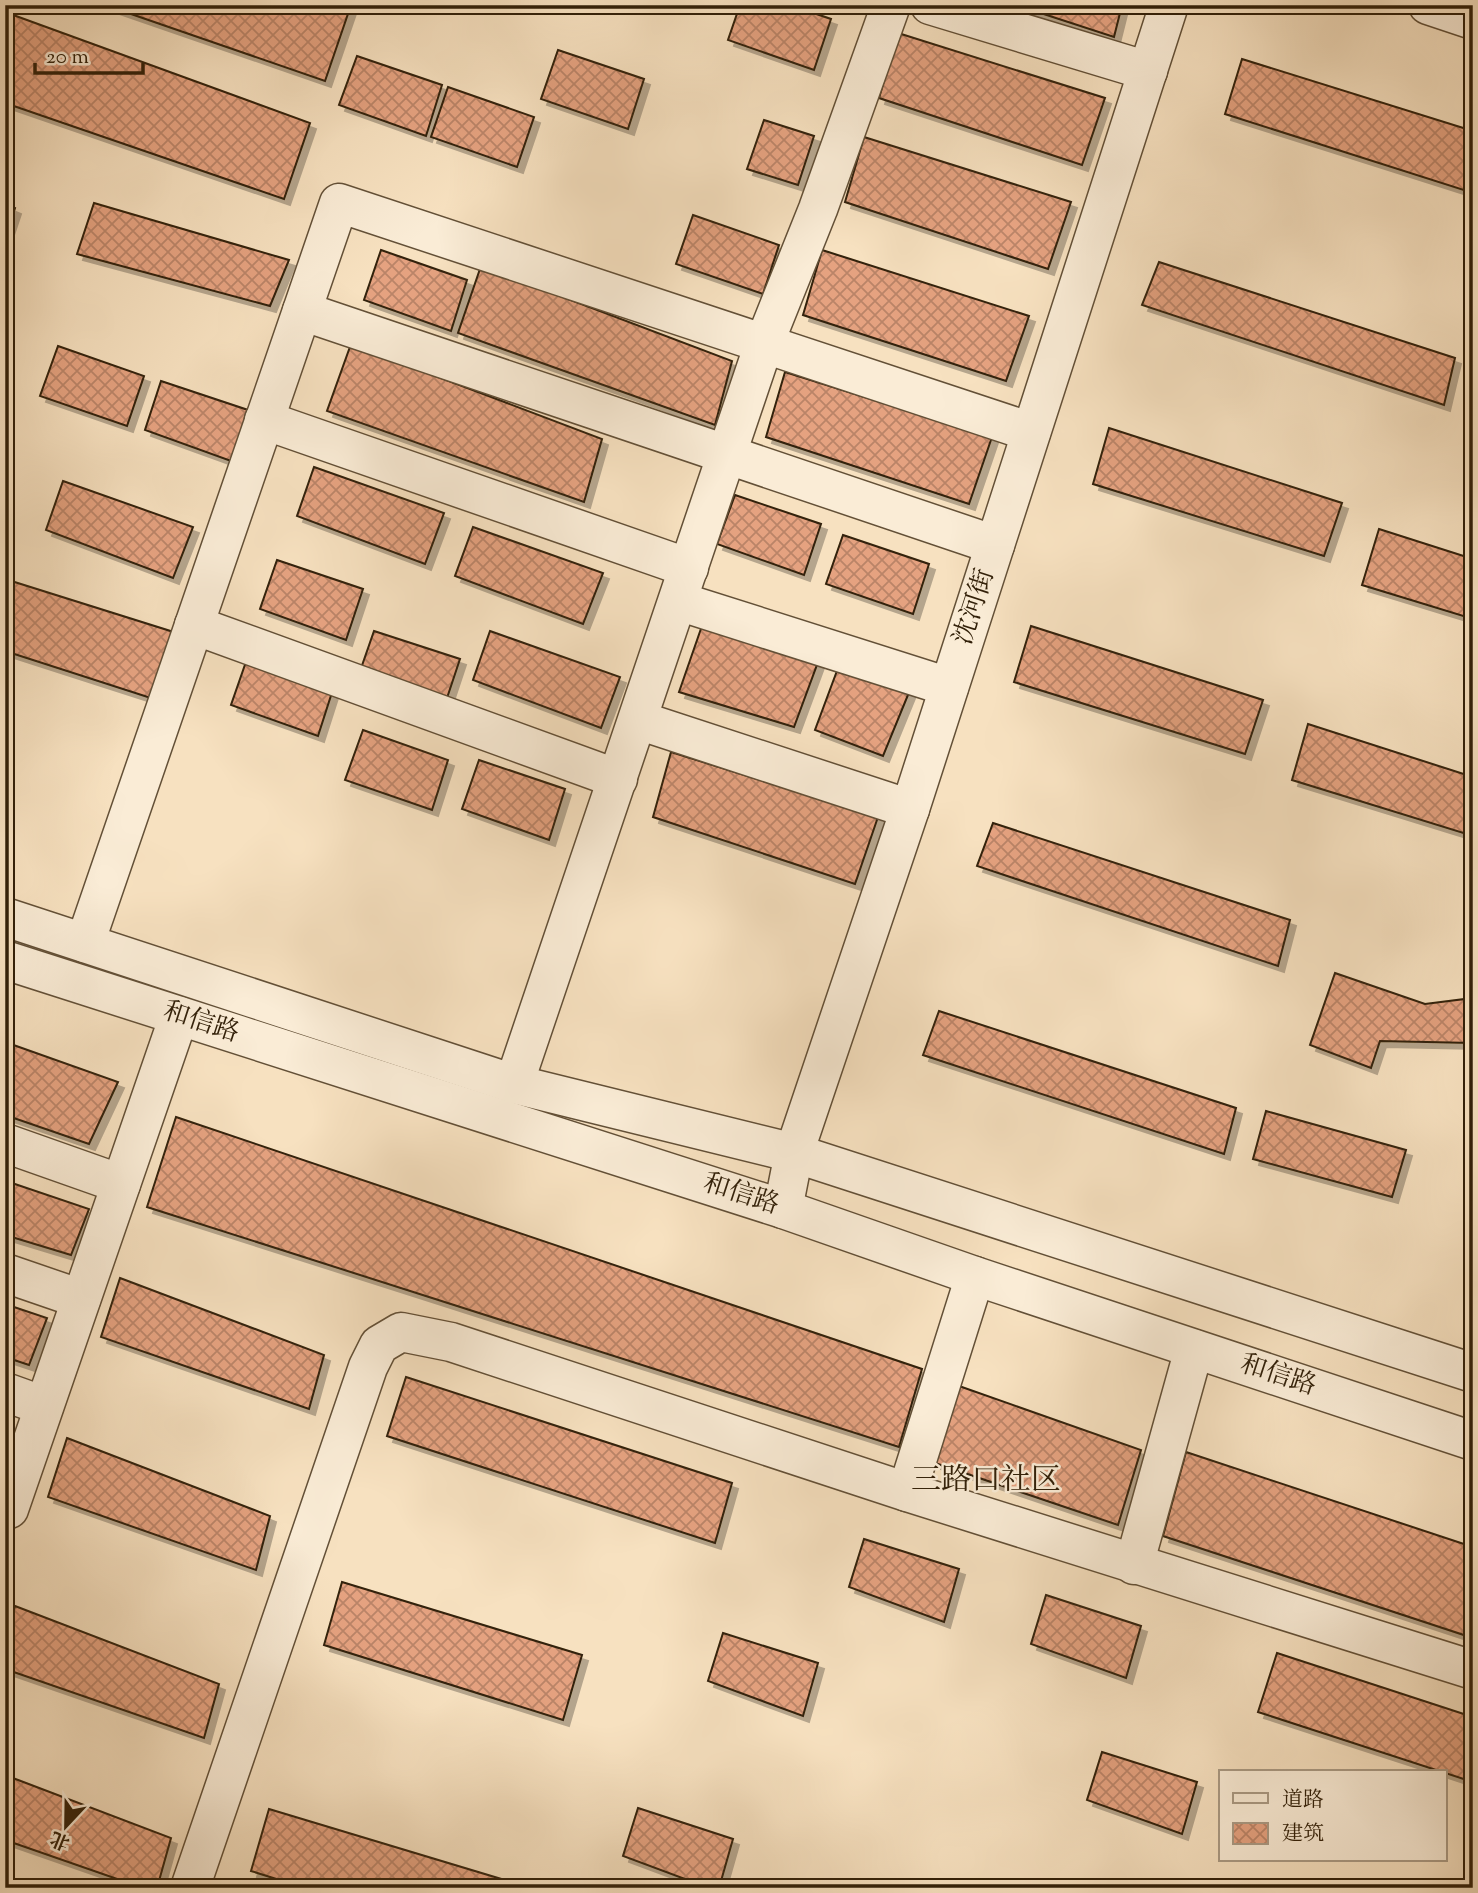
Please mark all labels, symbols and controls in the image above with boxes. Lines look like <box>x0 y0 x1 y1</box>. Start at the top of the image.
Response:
scale bar <box>35 32 144 76</box>
text: 20 m <box>46 43 89 73</box>
street label: 沈河街 <box>945 564 1005 650</box>
street label: 和信路 <box>158 993 244 1053</box>
street label: 和信路 <box>698 1165 784 1225</box>
street label: 和信路 <box>1235 1346 1321 1406</box>
district label: 三路口社区 <box>911 1460 1061 1503</box>
legend <box>1219 1770 1446 1862</box>
text: 道路 <box>1282 1786 1324 1816</box>
north arrow <box>32 1792 102 1862</box>
text: 建筑 <box>1282 1820 1324 1850</box>
text: 北 <box>47 1823 74 1856</box>

